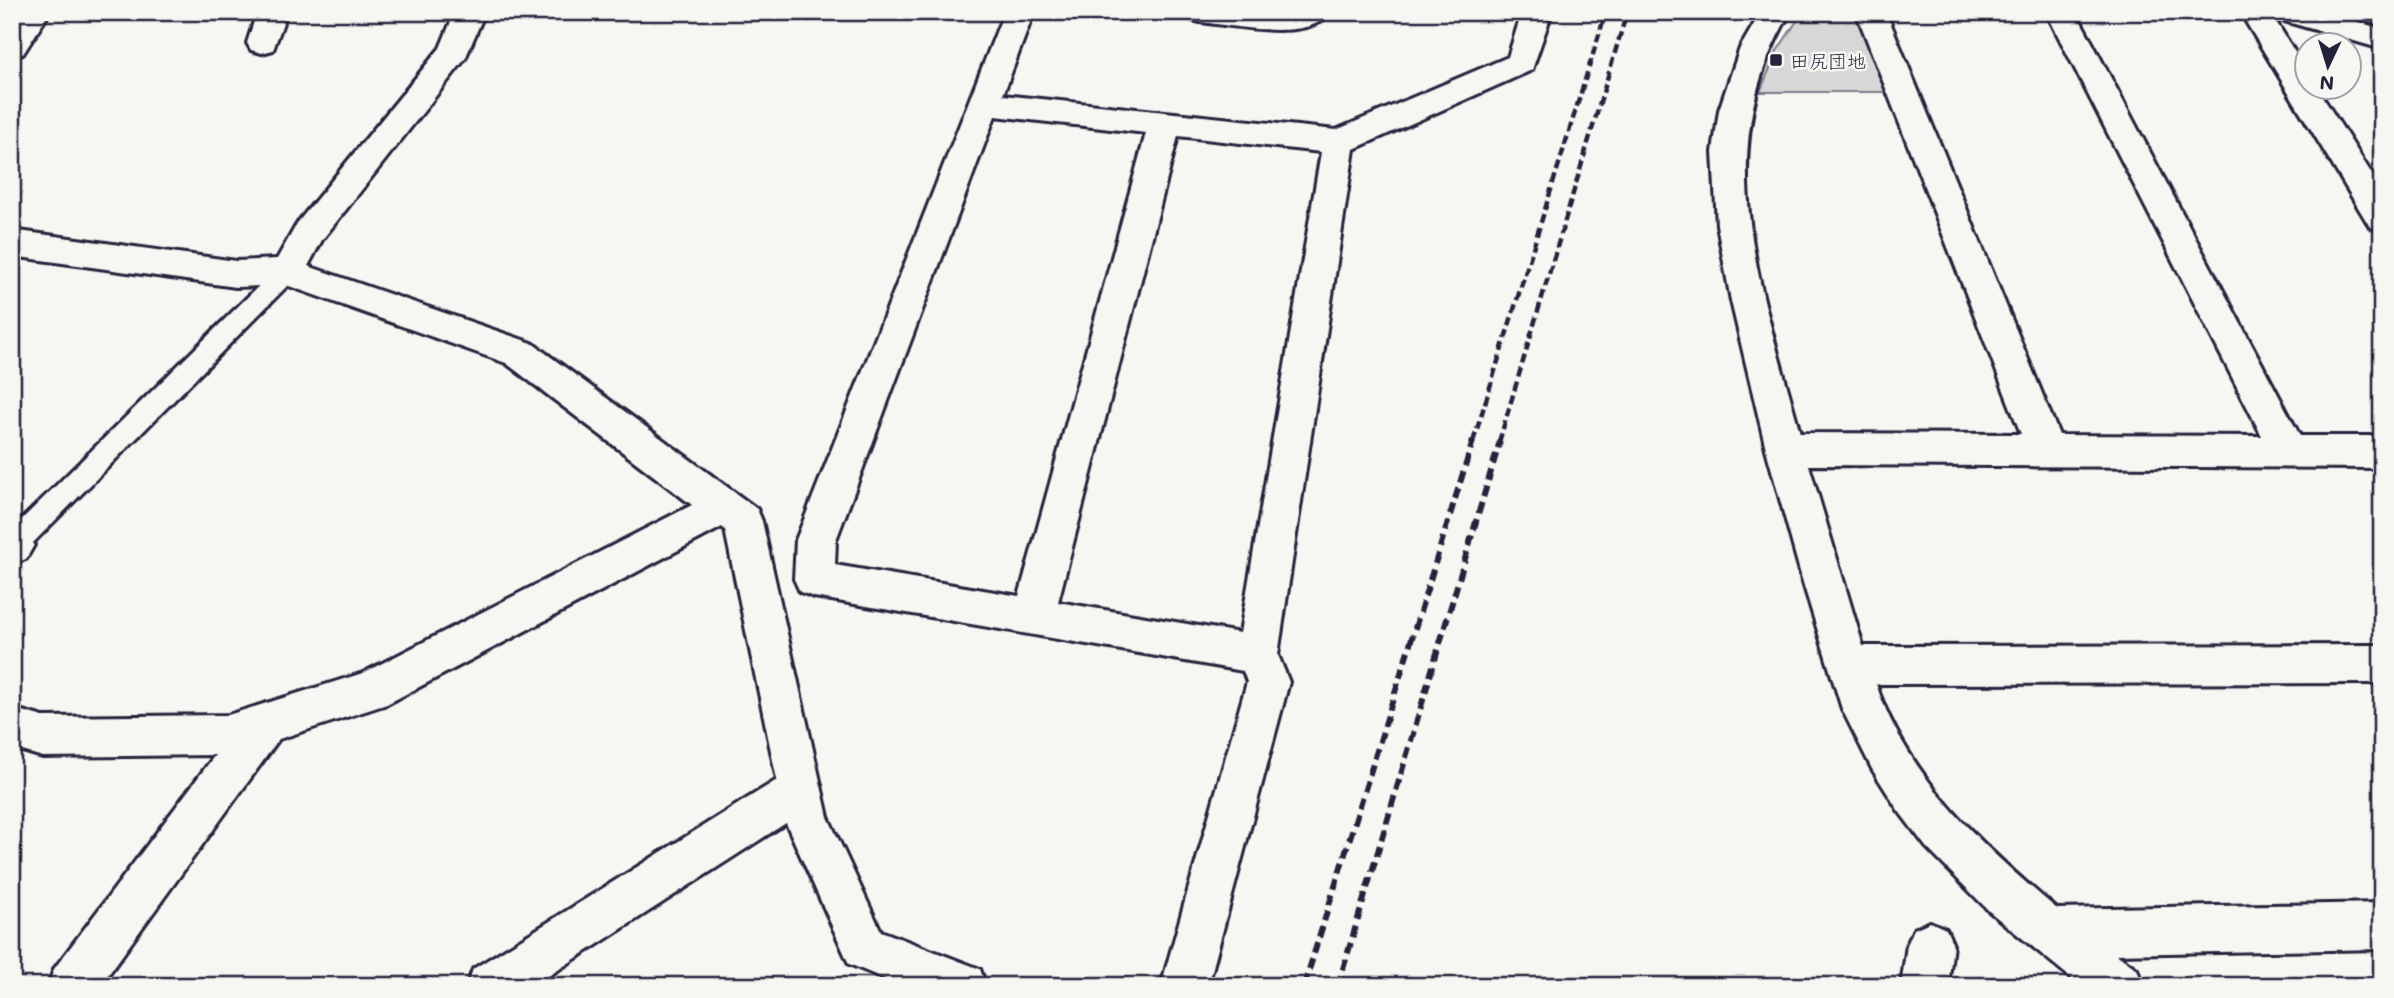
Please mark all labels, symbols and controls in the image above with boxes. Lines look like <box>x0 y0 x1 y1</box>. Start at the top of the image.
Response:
north arrow <box>2292 32 2362 102</box>
place label: 田尻団地 <box>1790 48 1866 73</box>
marker: 田尻団地 <box>1768 52 1784 68</box>
text: N <box>2319 70 2335 96</box>

